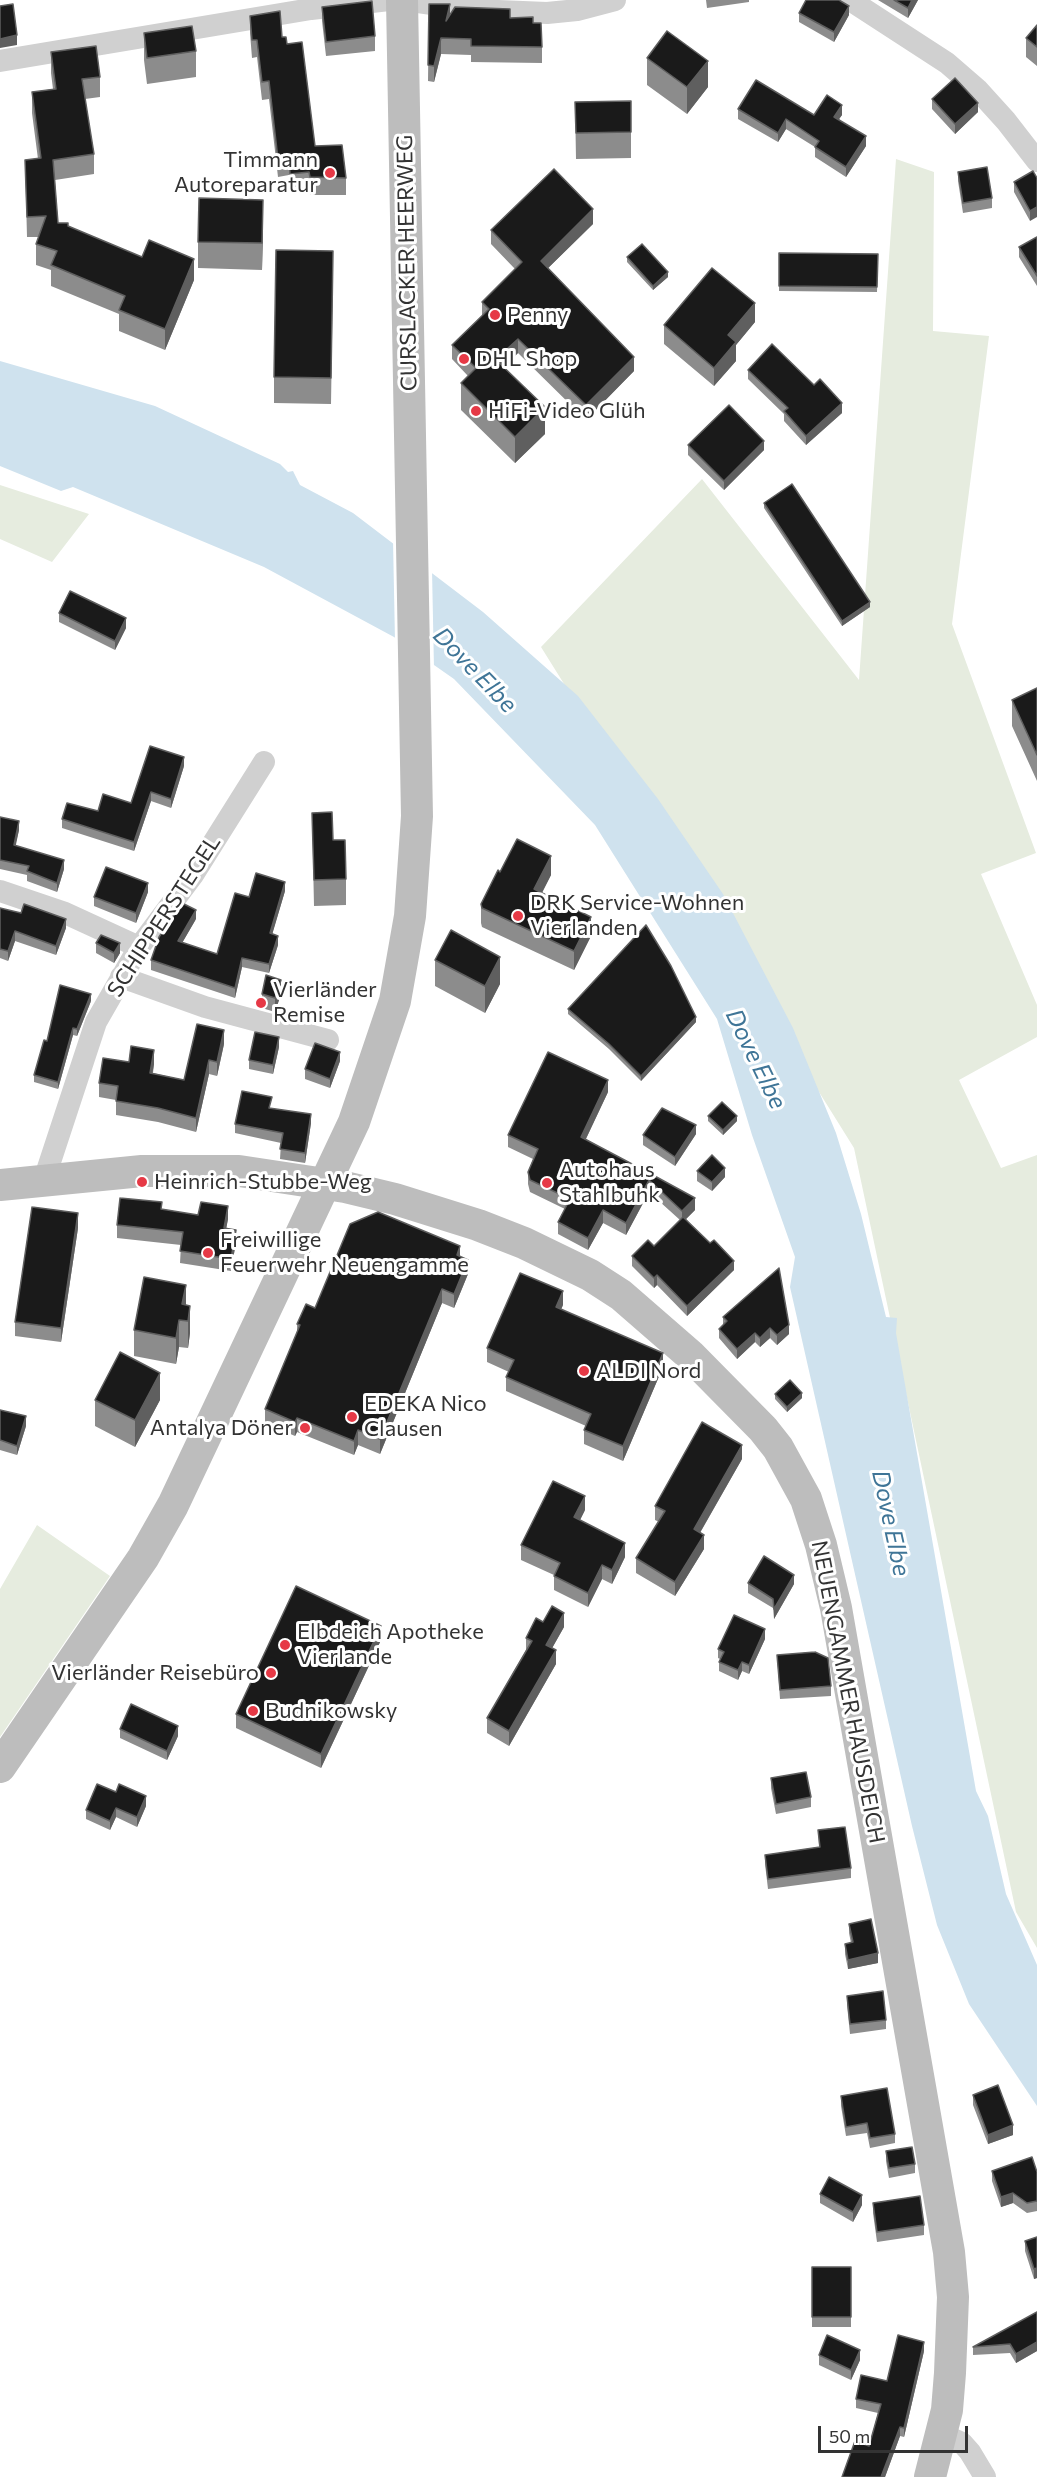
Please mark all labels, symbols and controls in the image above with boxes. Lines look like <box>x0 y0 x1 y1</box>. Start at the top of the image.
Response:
street label: CURSLACKER HEERWEG <box>392 135 422 391</box>
place label: Timmann Autoreparatur <box>174 147 318 198</box>
marker: Timmann Autoreparatur <box>323 166 337 180</box>
place label: Penny <box>507 302 568 328</box>
marker: Penny <box>488 308 502 322</box>
place label: DHL Shop <box>476 346 577 372</box>
marker: DHL Shop <box>457 352 471 366</box>
place label: HiFi-Video Glüh <box>488 398 646 424</box>
marker: HiFi-Video Glüh <box>469 404 483 418</box>
water label: Dove Elbe <box>427 621 523 719</box>
street label: SCHIPPERSTEGEL <box>102 830 226 1002</box>
place label: DRK Service-Wohnen Vierlanden <box>530 890 744 942</box>
marker: DRK Service-Wohnen Vierlanden <box>511 909 525 923</box>
place label: Vierländer Remise <box>273 977 377 1028</box>
marker: Vierländer Remise <box>254 996 268 1010</box>
water label: Dove Elbe <box>719 1004 793 1114</box>
place label: Autohaus Stahlbuhk <box>559 1157 660 1208</box>
place label: Heinrich-Stubbe-Weg <box>154 1169 372 1195</box>
marker: Heinrich-Stubbe-Weg <box>135 1175 149 1189</box>
marker: Autohaus Stahlbuhk <box>540 1176 554 1190</box>
place label: Freiwillige Feuerwehr Neuengamme <box>220 1227 469 1278</box>
marker: Freiwillige Feuerwehr Neuengamme <box>201 1246 215 1260</box>
place label: ALDI Nord <box>596 1358 701 1384</box>
marker: ALDI Nord <box>577 1364 591 1378</box>
place label: EDEKA Nico Clausen <box>364 1391 487 1442</box>
marker: EDEKA Nico Clausen <box>345 1410 359 1424</box>
place label: Antalya Döner <box>150 1415 293 1441</box>
marker: Antalya Döner <box>298 1421 312 1435</box>
water label: Dove Elbe <box>866 1467 916 1579</box>
street label: NEUENGAMMER HAUSDEICH <box>806 1538 890 1846</box>
place label: Elbdeich Apotheke Vierlande <box>297 1619 484 1670</box>
marker: Elbdeich Apotheke Vierlande <box>278 1638 292 1652</box>
place label: Vierländer Reisebüro <box>51 1660 259 1686</box>
marker: Vierländer Reisebüro <box>264 1666 278 1680</box>
place label: Budnikowsky <box>265 1698 398 1724</box>
marker: Budnikowsky <box>246 1704 260 1718</box>
scale bar <box>821 2414 971 2452</box>
text: 50 m <box>829 2425 870 2447</box>

